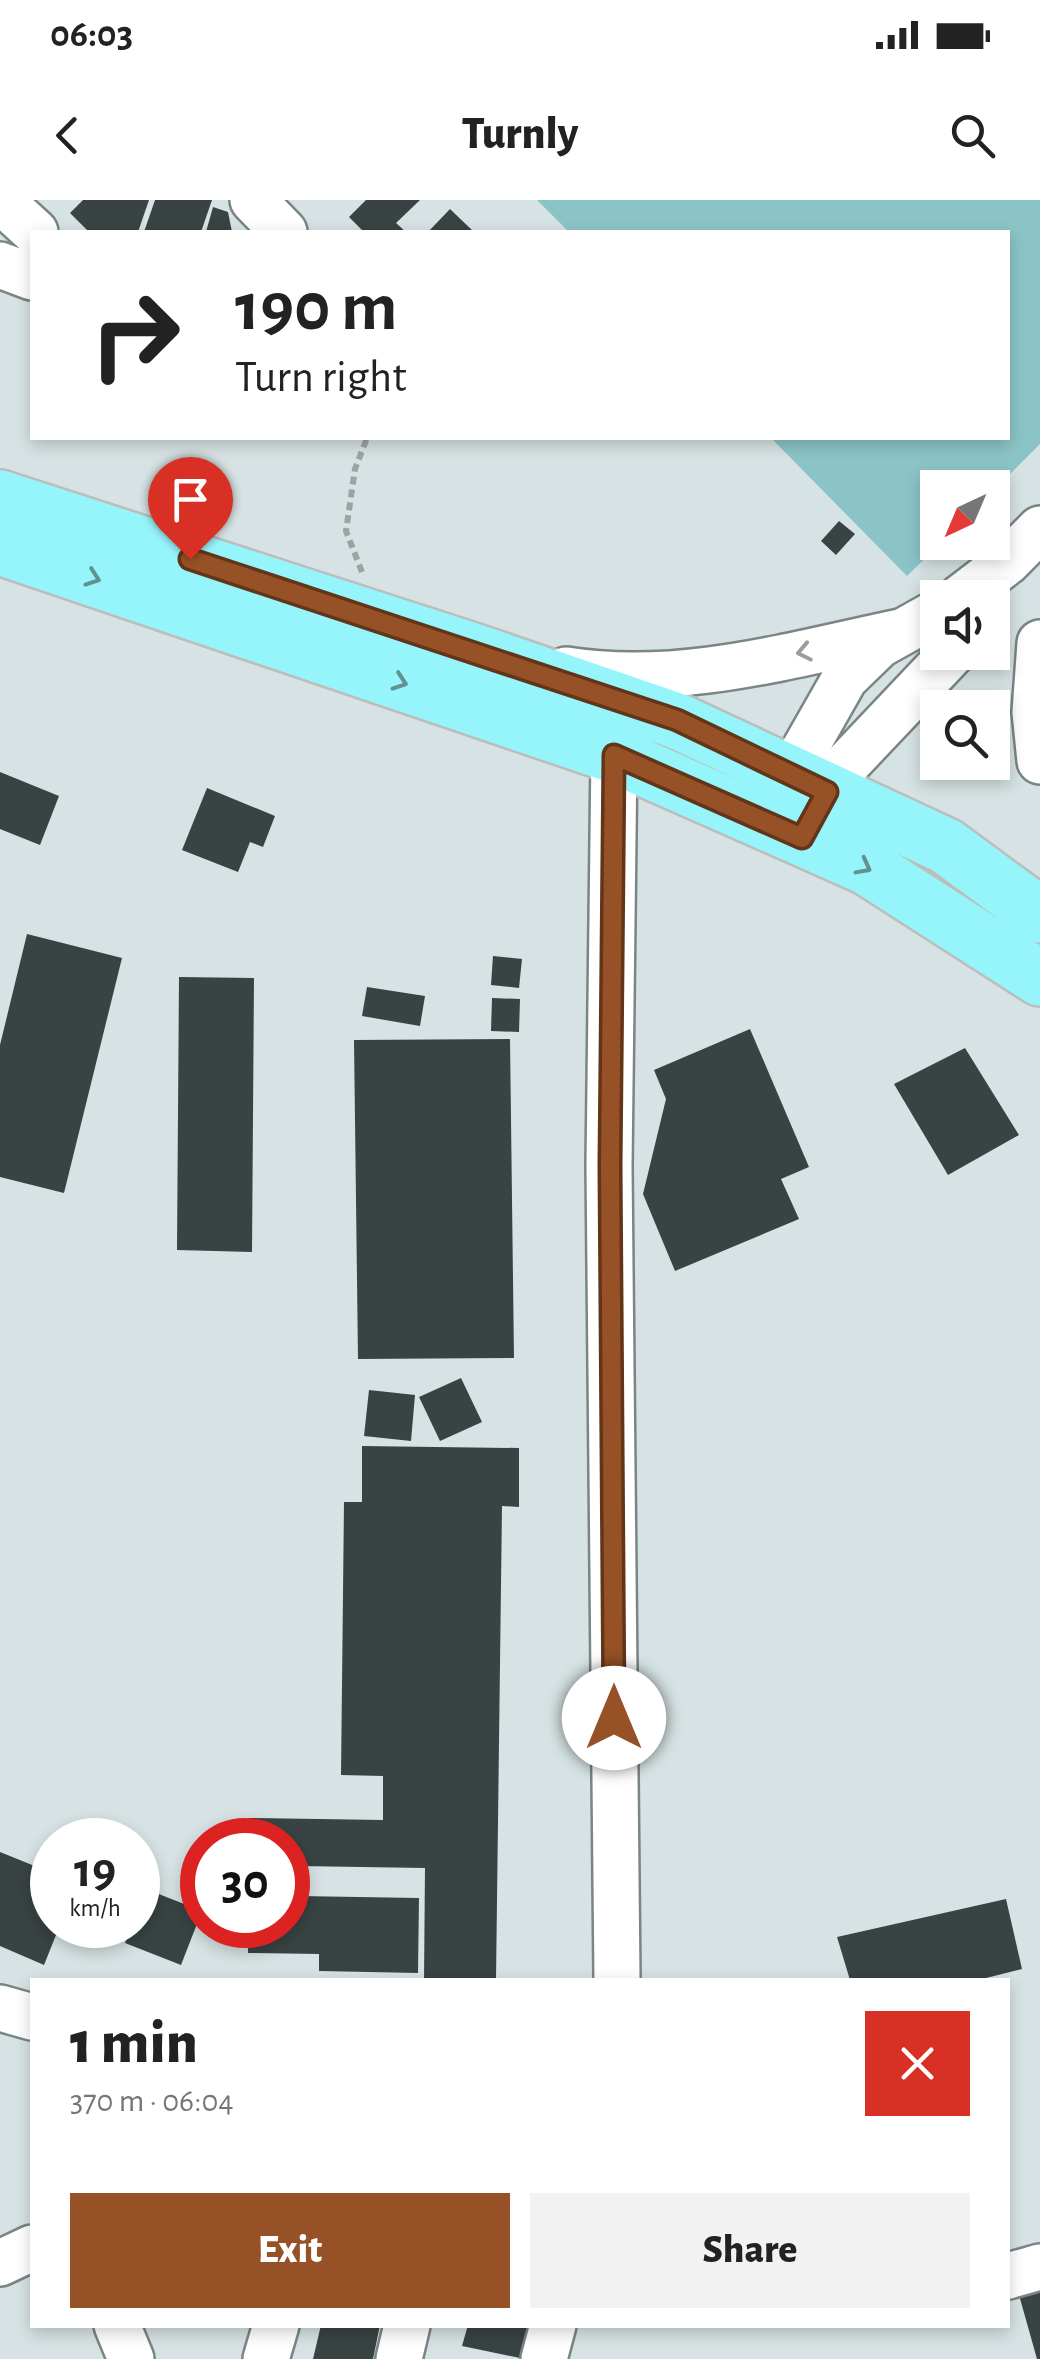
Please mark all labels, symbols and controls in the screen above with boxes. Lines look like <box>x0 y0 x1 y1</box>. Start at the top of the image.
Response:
text: 06:03 <box>50 16 133 54</box>
icon: back <box>40 108 95 163</box>
icon: search <box>945 108 1000 163</box>
text: Turnly <box>462 112 578 157</box>
icon: right <box>70 270 200 400</box>
text: 190 m <box>235 273 398 343</box>
text: Turn right <box>235 355 407 400</box>
pin <box>148 457 233 560</box>
north arrow <box>920 470 1010 560</box>
map controls <box>920 470 1010 780</box>
icon: arrive <box>163 472 218 527</box>
one-way arrow <box>83 566 100 586</box>
button: sound <box>920 580 1010 670</box>
one-way arrow <box>796 641 813 662</box>
one-way arrow <box>391 671 408 691</box>
button: search <box>920 690 1010 780</box>
one-way arrow <box>854 855 872 874</box>
position arrow <box>562 1666 666 1770</box>
speed limit sign: 30 <box>180 1818 310 1948</box>
text: 19 <box>74 1846 116 1896</box>
text: km/h <box>69 1896 121 1921</box>
button: close <box>865 2011 970 2116</box>
text: 1 min <box>70 2014 198 2074</box>
text: 370 m · 06:04 <box>70 2085 234 2117</box>
button: Exit <box>70 2193 510 2308</box>
button: Share <box>530 2193 970 2308</box>

